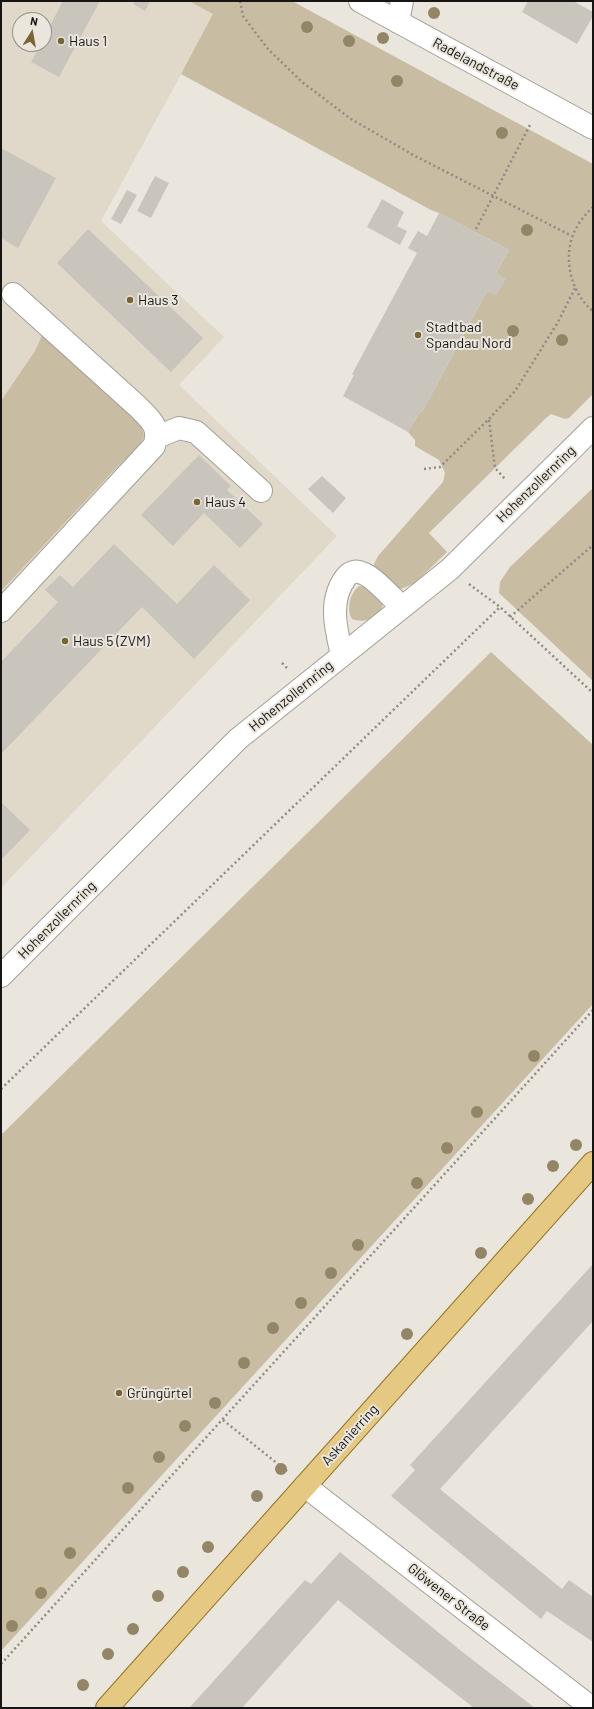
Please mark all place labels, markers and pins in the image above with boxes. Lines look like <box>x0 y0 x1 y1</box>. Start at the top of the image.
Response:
place label: Haus 1 <box>69 33 107 49</box>
marker: Haus 1 <box>56 36 66 46</box>
place label: Haus 3 <box>138 292 179 308</box>
marker: Haus 3 <box>125 295 135 305</box>
place label: Stadtbad Spandau Nord <box>426 319 511 352</box>
marker: Stadtbad Spandau Nord <box>413 330 423 340</box>
place label: Haus 4 <box>205 494 246 510</box>
marker: Haus 4 <box>192 497 202 507</box>
place label: Haus 5 (ZVM) <box>73 633 150 649</box>
marker: Haus 5 (ZVM) <box>60 636 70 646</box>
place label: Grüngürtel <box>127 1385 192 1401</box>
marker: Grüngürtel <box>114 1388 124 1398</box>

